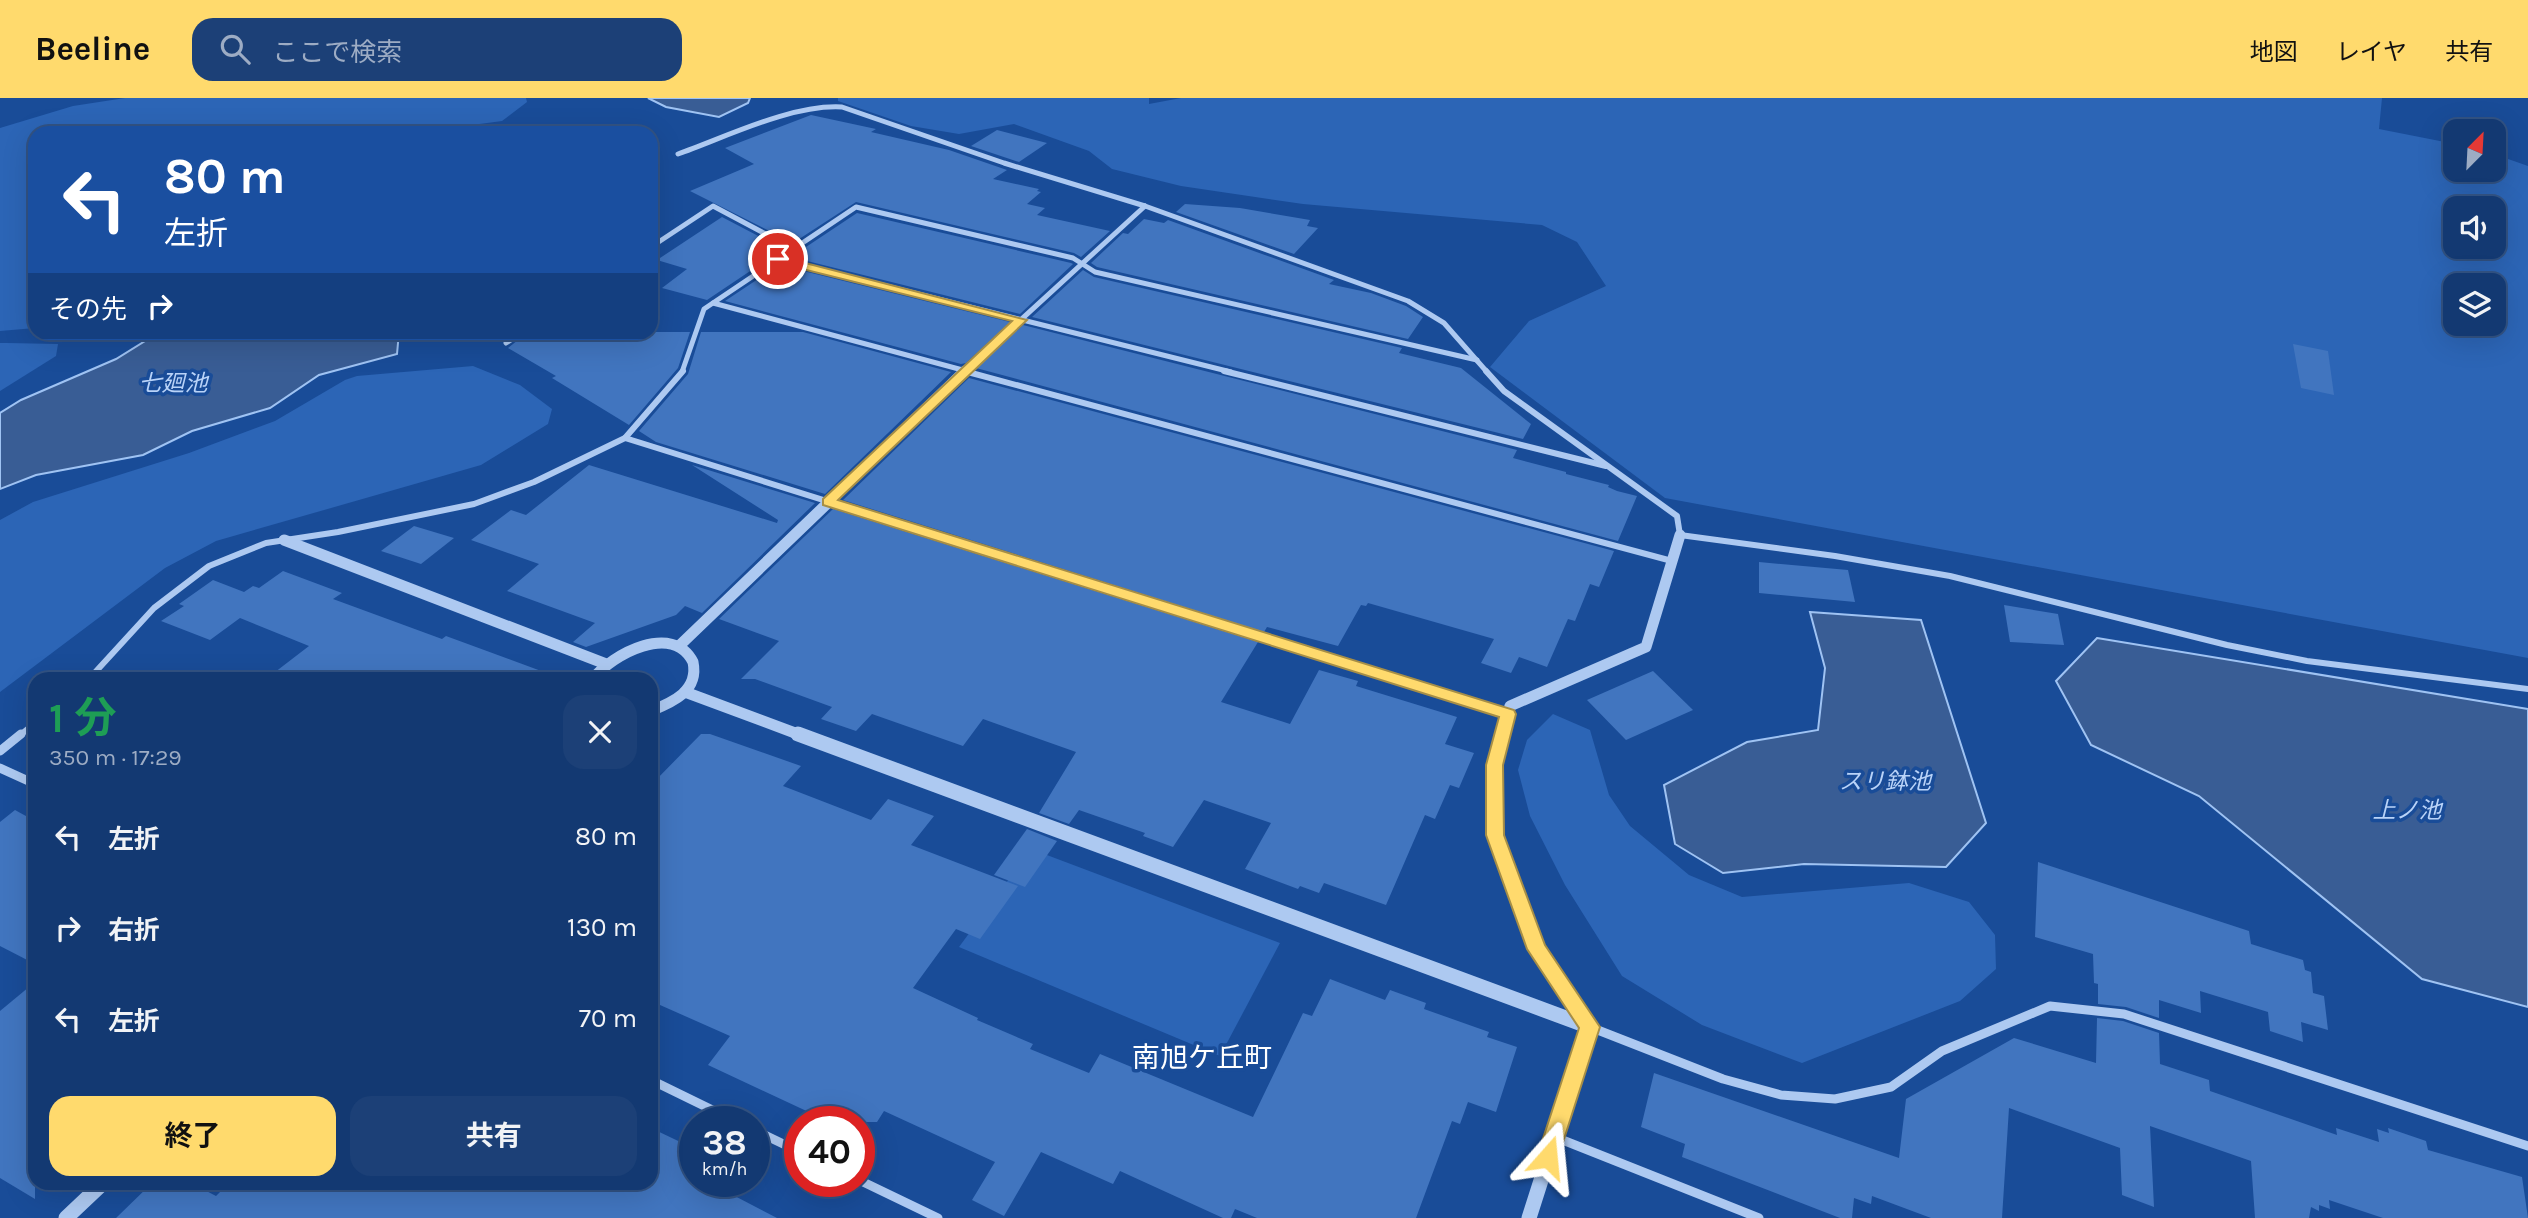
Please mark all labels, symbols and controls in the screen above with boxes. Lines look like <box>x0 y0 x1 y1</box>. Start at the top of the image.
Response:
search box <box>192 18 682 81</box>
text: Beeline <box>35 30 150 68</box>
icon: search <box>216 30 254 68</box>
text: ここで検索 <box>272 37 402 68</box>
text: 地図 <box>2250 38 2298 66</box>
text: レイヤ <box>2336 38 2407 66</box>
text: 共有 <box>2445 38 2493 66</box>
north arrow <box>2443 119 2506 182</box>
map controls <box>2443 119 2506 336</box>
text: 80 m <box>164 148 286 205</box>
icon: left <box>49 154 140 245</box>
button: sound <box>2443 196 2506 259</box>
text: 左折 <box>164 215 228 252</box>
pin <box>748 229 808 289</box>
icon: arrive <box>759 240 797 278</box>
button: layers <box>2443 273 2506 336</box>
icon: right <box>141 287 179 325</box>
text: その先 <box>49 294 127 325</box>
water label: 七廻池 <box>139 370 210 397</box>
text: 1 分 <box>49 693 117 743</box>
button: close <box>563 695 637 769</box>
text: 350 m · 17:29 <box>49 744 182 771</box>
water label: スリ鉢池 <box>1839 768 1933 795</box>
water label: 上ノ池 <box>2373 797 2444 824</box>
icon: left <box>49 818 87 856</box>
text: 80 m <box>575 821 637 852</box>
text: 左折 <box>108 824 160 855</box>
icon: right <box>49 909 87 947</box>
text: 130 m <box>567 912 637 943</box>
text: 右折 <box>108 915 160 946</box>
icon: left <box>49 1000 87 1038</box>
text: 70 m <box>579 1003 637 1034</box>
text: 左折 <box>108 1006 160 1037</box>
district label: 南旭ケ丘町 <box>1132 1041 1272 1074</box>
button: 終了 <box>49 1096 336 1176</box>
button: 共有 <box>350 1096 637 1176</box>
speed limit sign: 40 <box>784 1106 875 1197</box>
position arrow <box>1511 1120 1585 1194</box>
text: 38 <box>702 1122 747 1163</box>
text: km/h <box>702 1158 747 1180</box>

